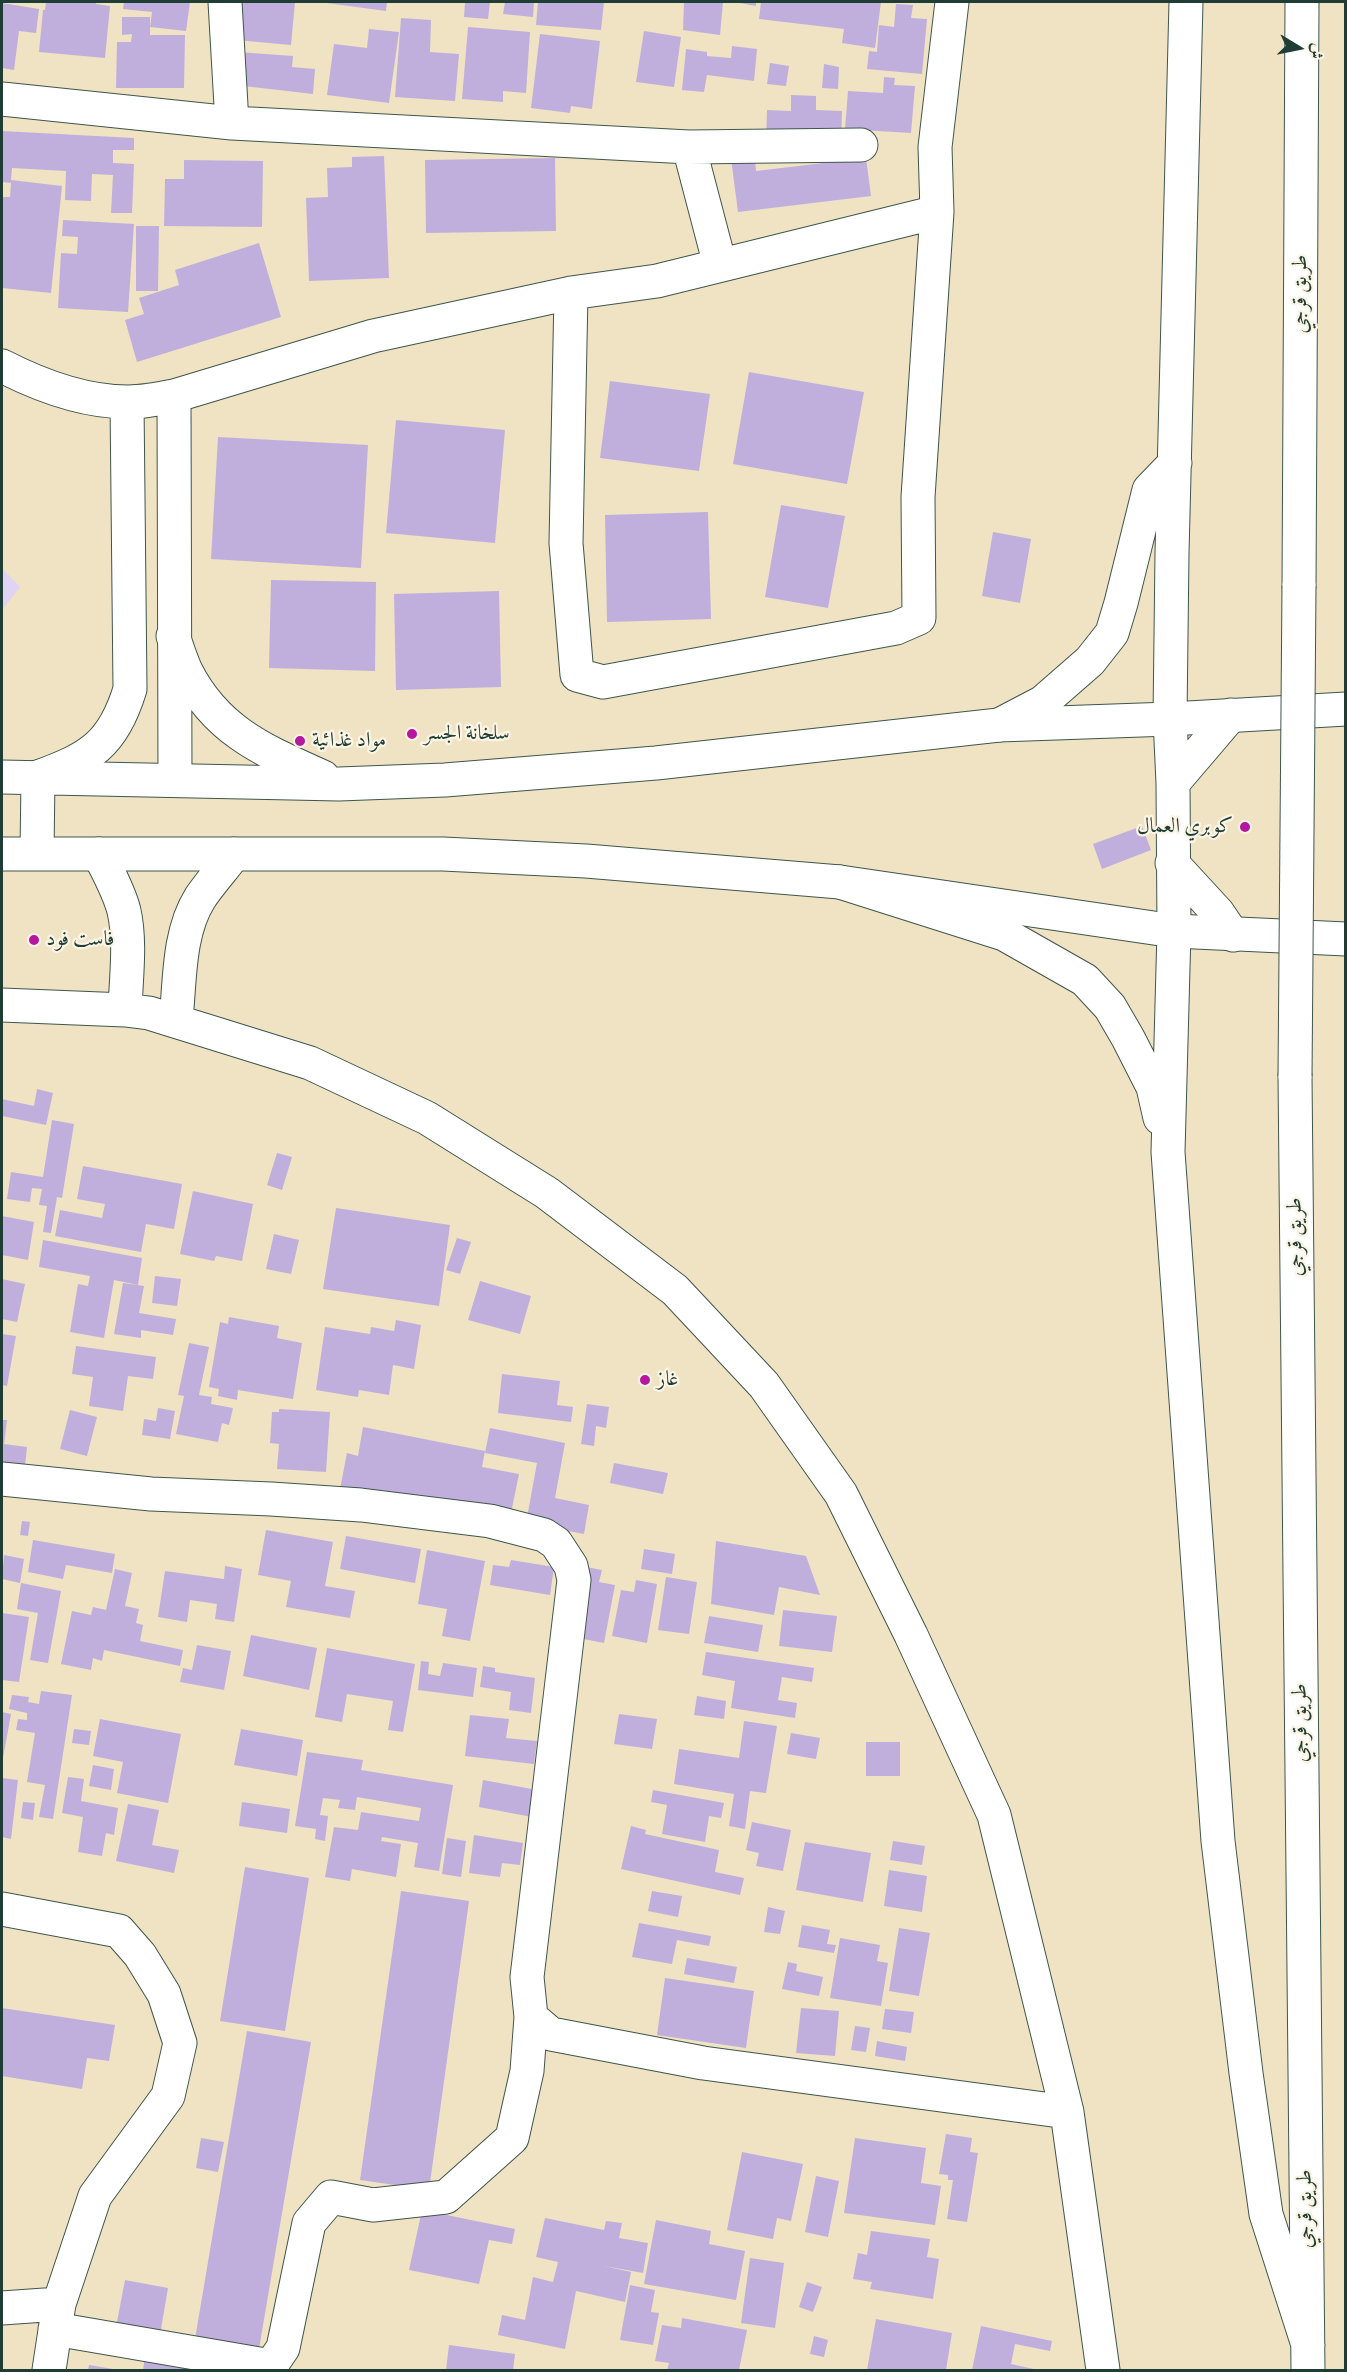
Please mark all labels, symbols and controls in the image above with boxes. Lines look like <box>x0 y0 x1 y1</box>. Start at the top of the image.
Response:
north arrow <box>1269 18 1329 78</box>
text: ش <box>1305 41 1329 61</box>
street label: طريق قرجي <box>1288 255 1314 333</box>
place label: سلخانة الجسر <box>424 721 510 747</box>
marker: سلخانة الجسر <box>405 727 419 741</box>
place label: مواد غذائية <box>312 728 386 754</box>
marker: مواد غذائية <box>293 734 307 748</box>
place label: كوبري العمال <box>1137 814 1233 840</box>
marker: كوبري العمال <box>1238 820 1252 834</box>
place label: فاست فود <box>46 927 115 953</box>
marker: فاست فود <box>27 933 41 947</box>
street label: طريق قرجي <box>1283 1197 1309 1277</box>
place label: غاز <box>657 1367 678 1393</box>
marker: غاز <box>638 1373 652 1387</box>
street label: طريق قرجي <box>1288 1683 1314 1763</box>
street label: طريق قرجي <box>1293 2169 1319 2249</box>

